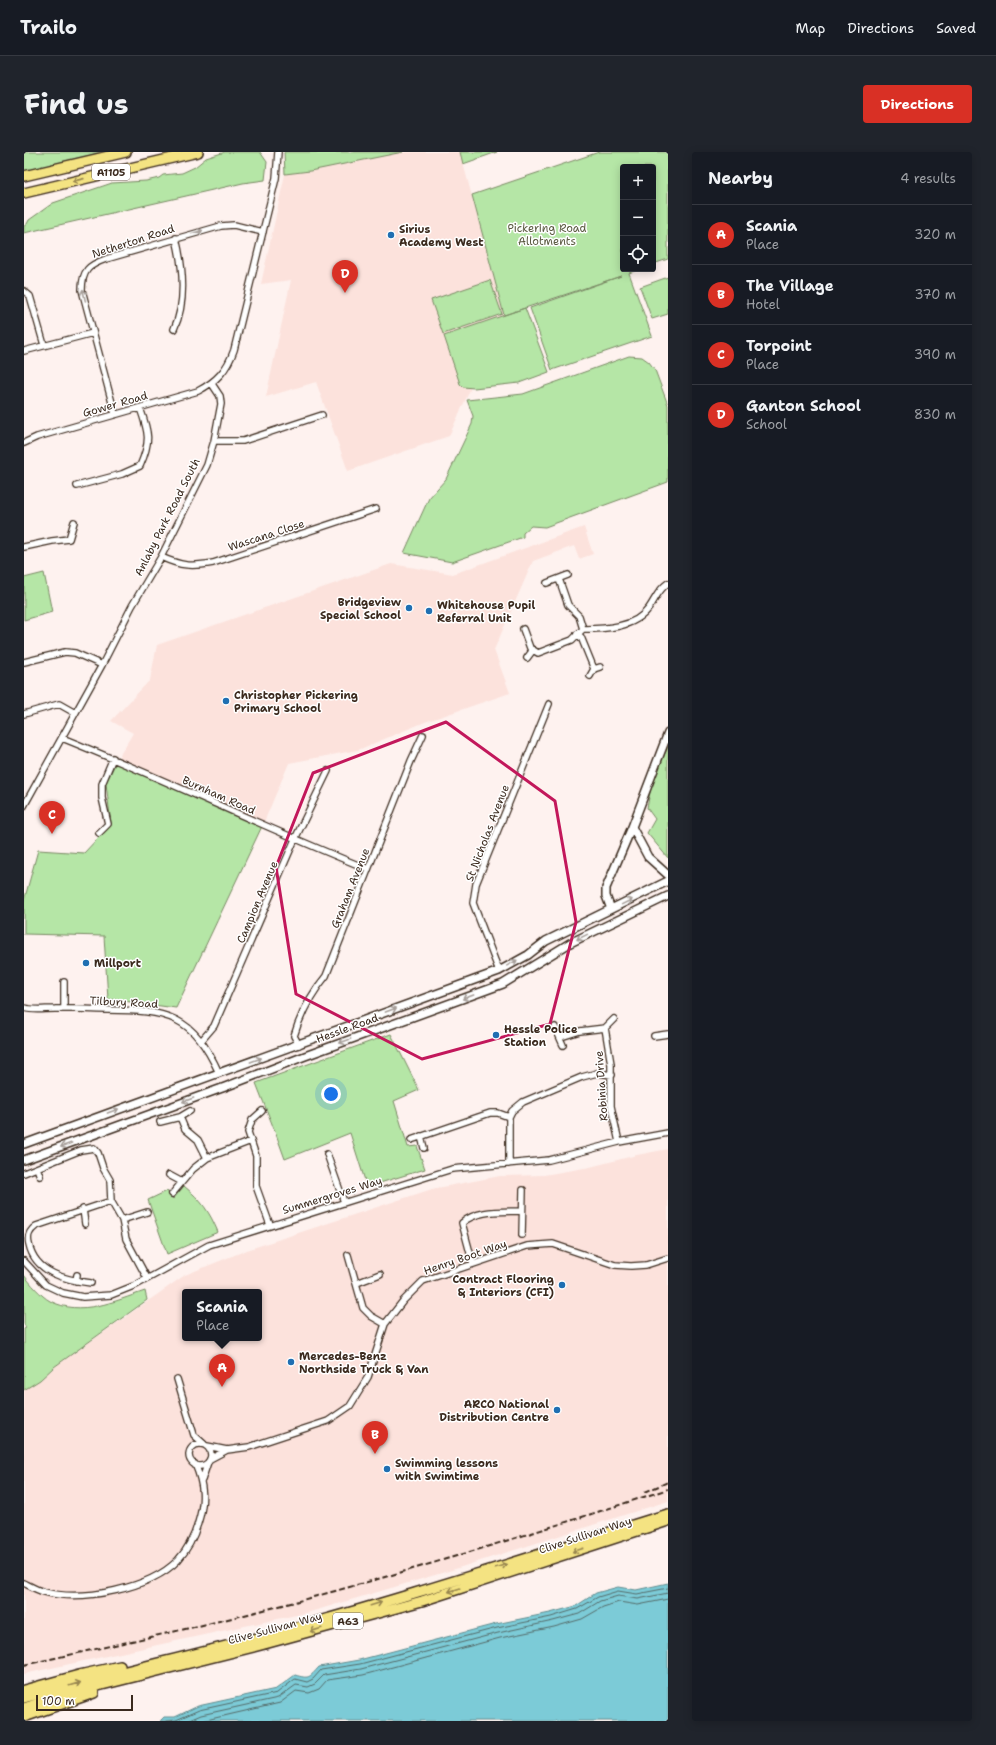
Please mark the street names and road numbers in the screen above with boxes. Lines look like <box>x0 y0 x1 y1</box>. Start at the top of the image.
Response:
road number: A1105 <box>92 164 130 180</box>
street label: Netherton Road <box>90 221 176 262</box>
street label: Gower Road <box>81 388 149 421</box>
street label: Anlaby Park Road South <box>131 456 204 579</box>
street label: Wascana Close <box>226 516 306 555</box>
street label: Burnham Road <box>180 773 258 818</box>
street label: St Nicholas Avenue <box>462 783 513 884</box>
street label: Graham Avenue <box>328 846 373 930</box>
street label: Campion Avenue <box>233 859 282 946</box>
street label: Tilbury Road <box>89 993 159 1012</box>
street label: Hessle Road <box>314 1010 380 1047</box>
street label: Robinia Drive <box>592 1050 611 1122</box>
street label: Summergroves Way <box>280 1173 384 1218</box>
street label: Henry Boot Way <box>422 1236 509 1279</box>
street label: Clive Sullivan Way <box>537 1513 633 1558</box>
street label: Clive Sullivan Way <box>227 1609 324 1648</box>
road number: A63 <box>333 1613 363 1629</box>

